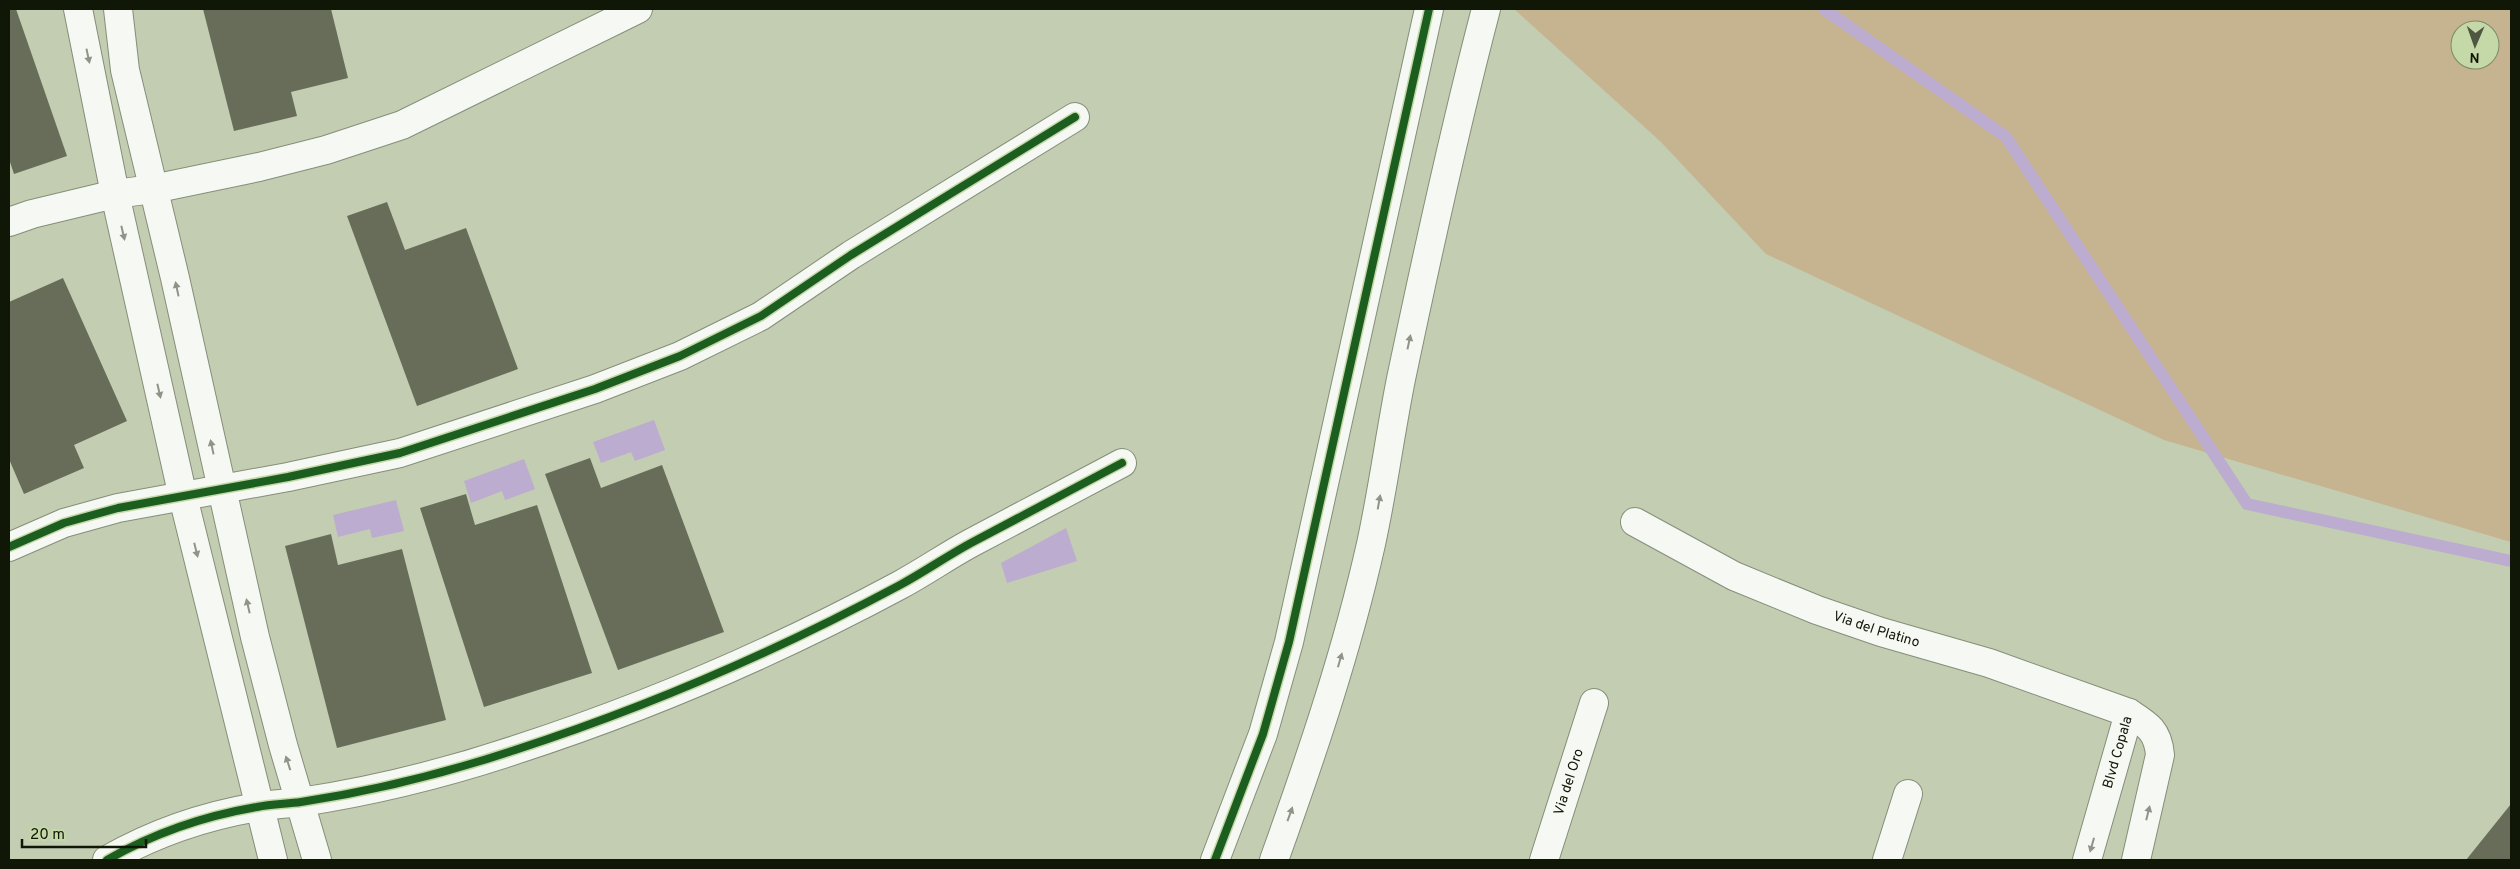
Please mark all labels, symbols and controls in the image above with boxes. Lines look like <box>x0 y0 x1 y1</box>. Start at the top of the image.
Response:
north arrow <box>2450 20 2500 70</box>
text: N <box>2469 48 2480 65</box>
one-way arrow <box>84 49 92 64</box>
one-way arrow <box>119 225 127 240</box>
one-way arrow <box>173 280 181 296</box>
one-way arrow <box>1405 335 1413 350</box>
one-way arrow <box>155 384 163 399</box>
one-way arrow <box>208 440 216 455</box>
one-way arrow <box>1375 494 1383 510</box>
one-way arrow <box>192 542 200 557</box>
one-way arrow <box>244 598 252 613</box>
street label: Via del Platino <box>1831 608 1922 651</box>
one-way arrow <box>1336 652 1344 667</box>
street label: Blvd Copala <box>2099 714 2136 790</box>
street label: Via del Oro <box>1550 746 1588 817</box>
one-way arrow <box>284 755 292 770</box>
one-way arrow <box>2144 805 2152 820</box>
one-way arrow <box>1287 807 1294 822</box>
scale bar <box>22 816 146 848</box>
text: 20 m <box>30 826 65 845</box>
one-way arrow <box>2087 837 2095 852</box>

